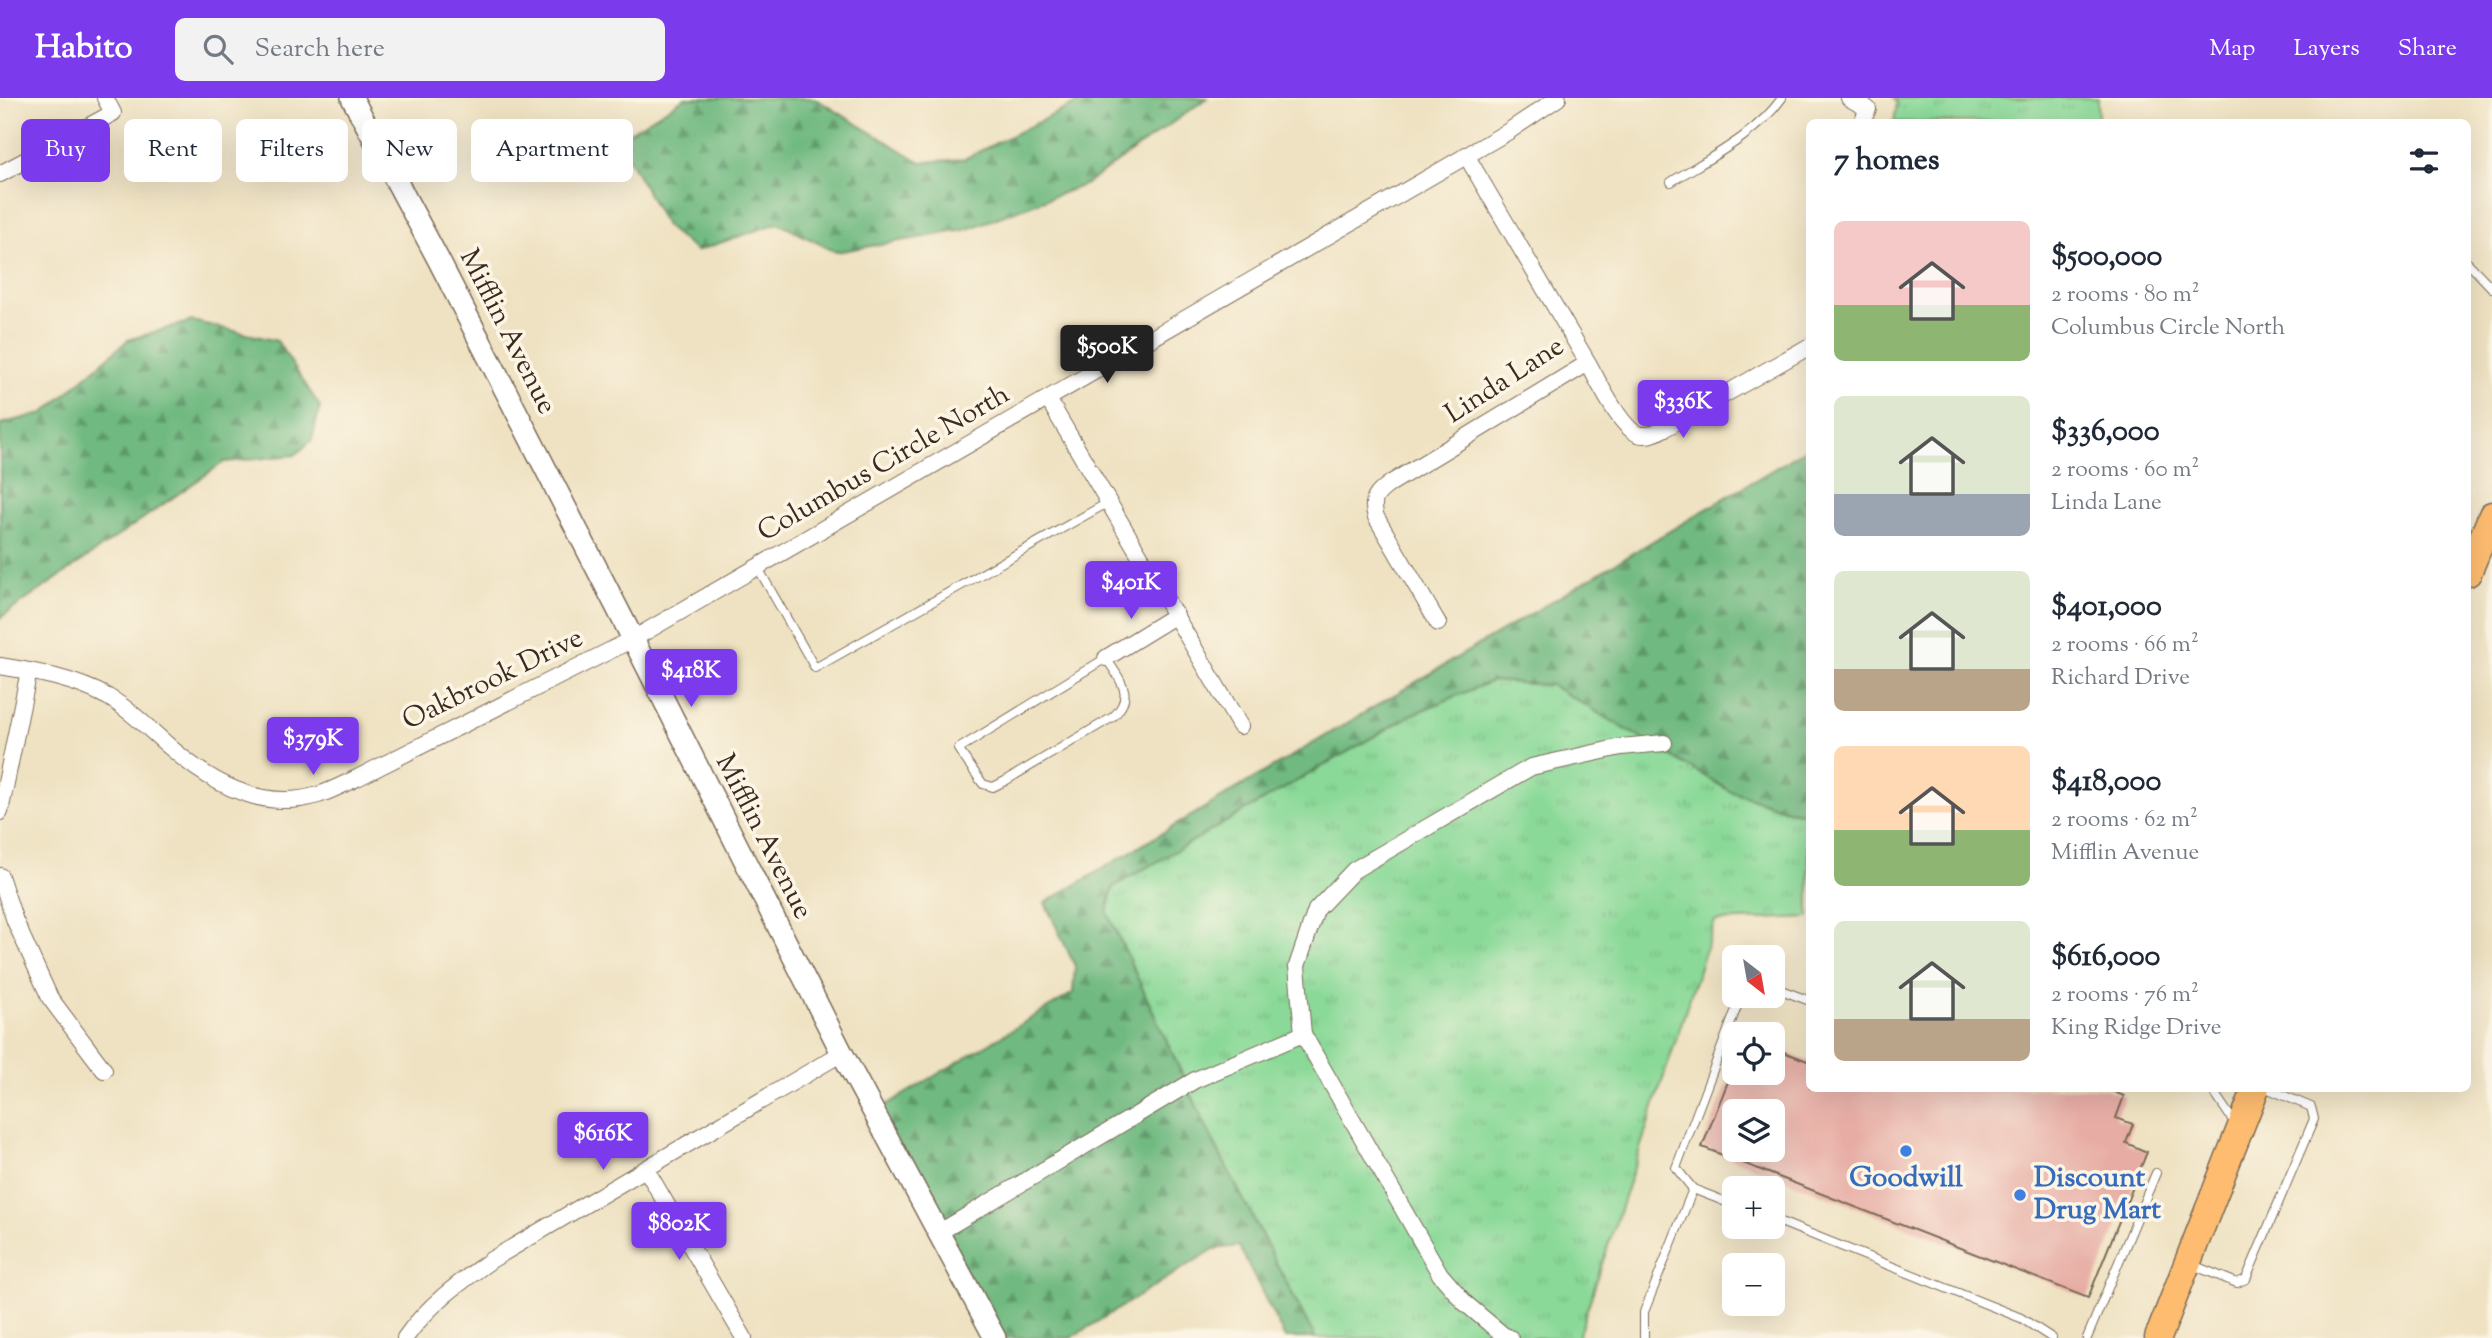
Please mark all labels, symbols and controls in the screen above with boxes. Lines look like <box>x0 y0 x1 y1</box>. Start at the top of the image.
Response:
search box <box>175 18 665 81</box>
text: Habito <box>35 25 133 73</box>
icon: search <box>199 30 237 68</box>
text: Search here <box>255 31 385 68</box>
text: Map <box>2209 32 2255 66</box>
text: Layers <box>2293 32 2360 66</box>
text: Share <box>2398 32 2457 66</box>
chip: Buy <box>21 119 110 182</box>
chip: Rent <box>124 119 222 182</box>
chip: Filters <box>236 119 348 182</box>
chip: New <box>362 119 457 182</box>
chip: Apartment <box>471 119 633 182</box>
text: 7 homes <box>1834 140 1939 183</box>
icon: filters <box>2405 142 2443 180</box>
text: $500,000 <box>2051 236 2162 279</box>
street label: Mifflin Avenue <box>448 243 566 421</box>
icon: home <box>1890 249 1974 333</box>
text: 2 rooms · 80 m² <box>2051 279 2199 312</box>
text: Columbus Circle North <box>2051 312 2285 345</box>
pin: $500K <box>1058 326 1156 385</box>
street label: Linda Lane <box>1438 327 1572 435</box>
text: $500K <box>1076 331 1138 364</box>
street label: Columbus Circle North <box>750 375 1018 553</box>
pin: $336K <box>1634 380 1732 440</box>
text: $336K <box>1654 386 1712 419</box>
text: $336,000 <box>2051 411 2160 454</box>
icon: home <box>1890 424 1974 508</box>
text: 2 rooms · 60 m² <box>2051 454 2199 487</box>
text: Linda Lane <box>2051 487 2162 520</box>
pin: $401K <box>1082 561 1180 621</box>
text: $401K <box>1101 567 1161 600</box>
text: $401,000 <box>2051 586 2162 629</box>
icon: home <box>1890 599 1974 683</box>
street label: Oakbrook Drive <box>396 619 590 741</box>
text: 2 rooms · 66 m² <box>2051 629 2199 662</box>
pin: $418K <box>642 650 740 709</box>
text: $418K <box>661 655 721 688</box>
text: Richard Drive <box>2051 662 2190 695</box>
pin: $379K <box>264 718 362 777</box>
text: $379K <box>283 723 343 756</box>
street label: Mifflin Avenue <box>704 748 822 926</box>
text: $418,000 <box>2051 761 2161 804</box>
icon: home <box>1890 774 1974 858</box>
text: 2 rooms · 62 m² <box>2051 804 2198 837</box>
text: Mifflin Avenue <box>2051 837 2199 870</box>
text: $616,000 <box>2051 936 2160 979</box>
north arrow <box>1722 945 1785 1008</box>
map controls <box>1722 945 1785 1316</box>
icon: home <box>1890 949 1974 1033</box>
text: 2 rooms · 76 m² <box>2051 979 2199 1012</box>
text: King Ridge Drive <box>2051 1012 2221 1045</box>
button: locate <box>1722 1022 1785 1085</box>
button: layers <box>1722 1099 1785 1162</box>
pin: $616K <box>554 1112 652 1172</box>
text: $616K <box>573 1118 633 1151</box>
marker: Goodwill <box>1898 1143 1914 1159</box>
place label: Goodwill <box>1849 1159 1963 1199</box>
place label: Discount Drug Mart <box>2034 1159 2161 1231</box>
button: + <box>1722 1176 1785 1239</box>
marker: Discount Drug Mart <box>2012 1187 2028 1203</box>
pin: $802K <box>630 1202 728 1262</box>
text: $802K <box>647 1208 711 1241</box>
button: − <box>1722 1253 1785 1316</box>

